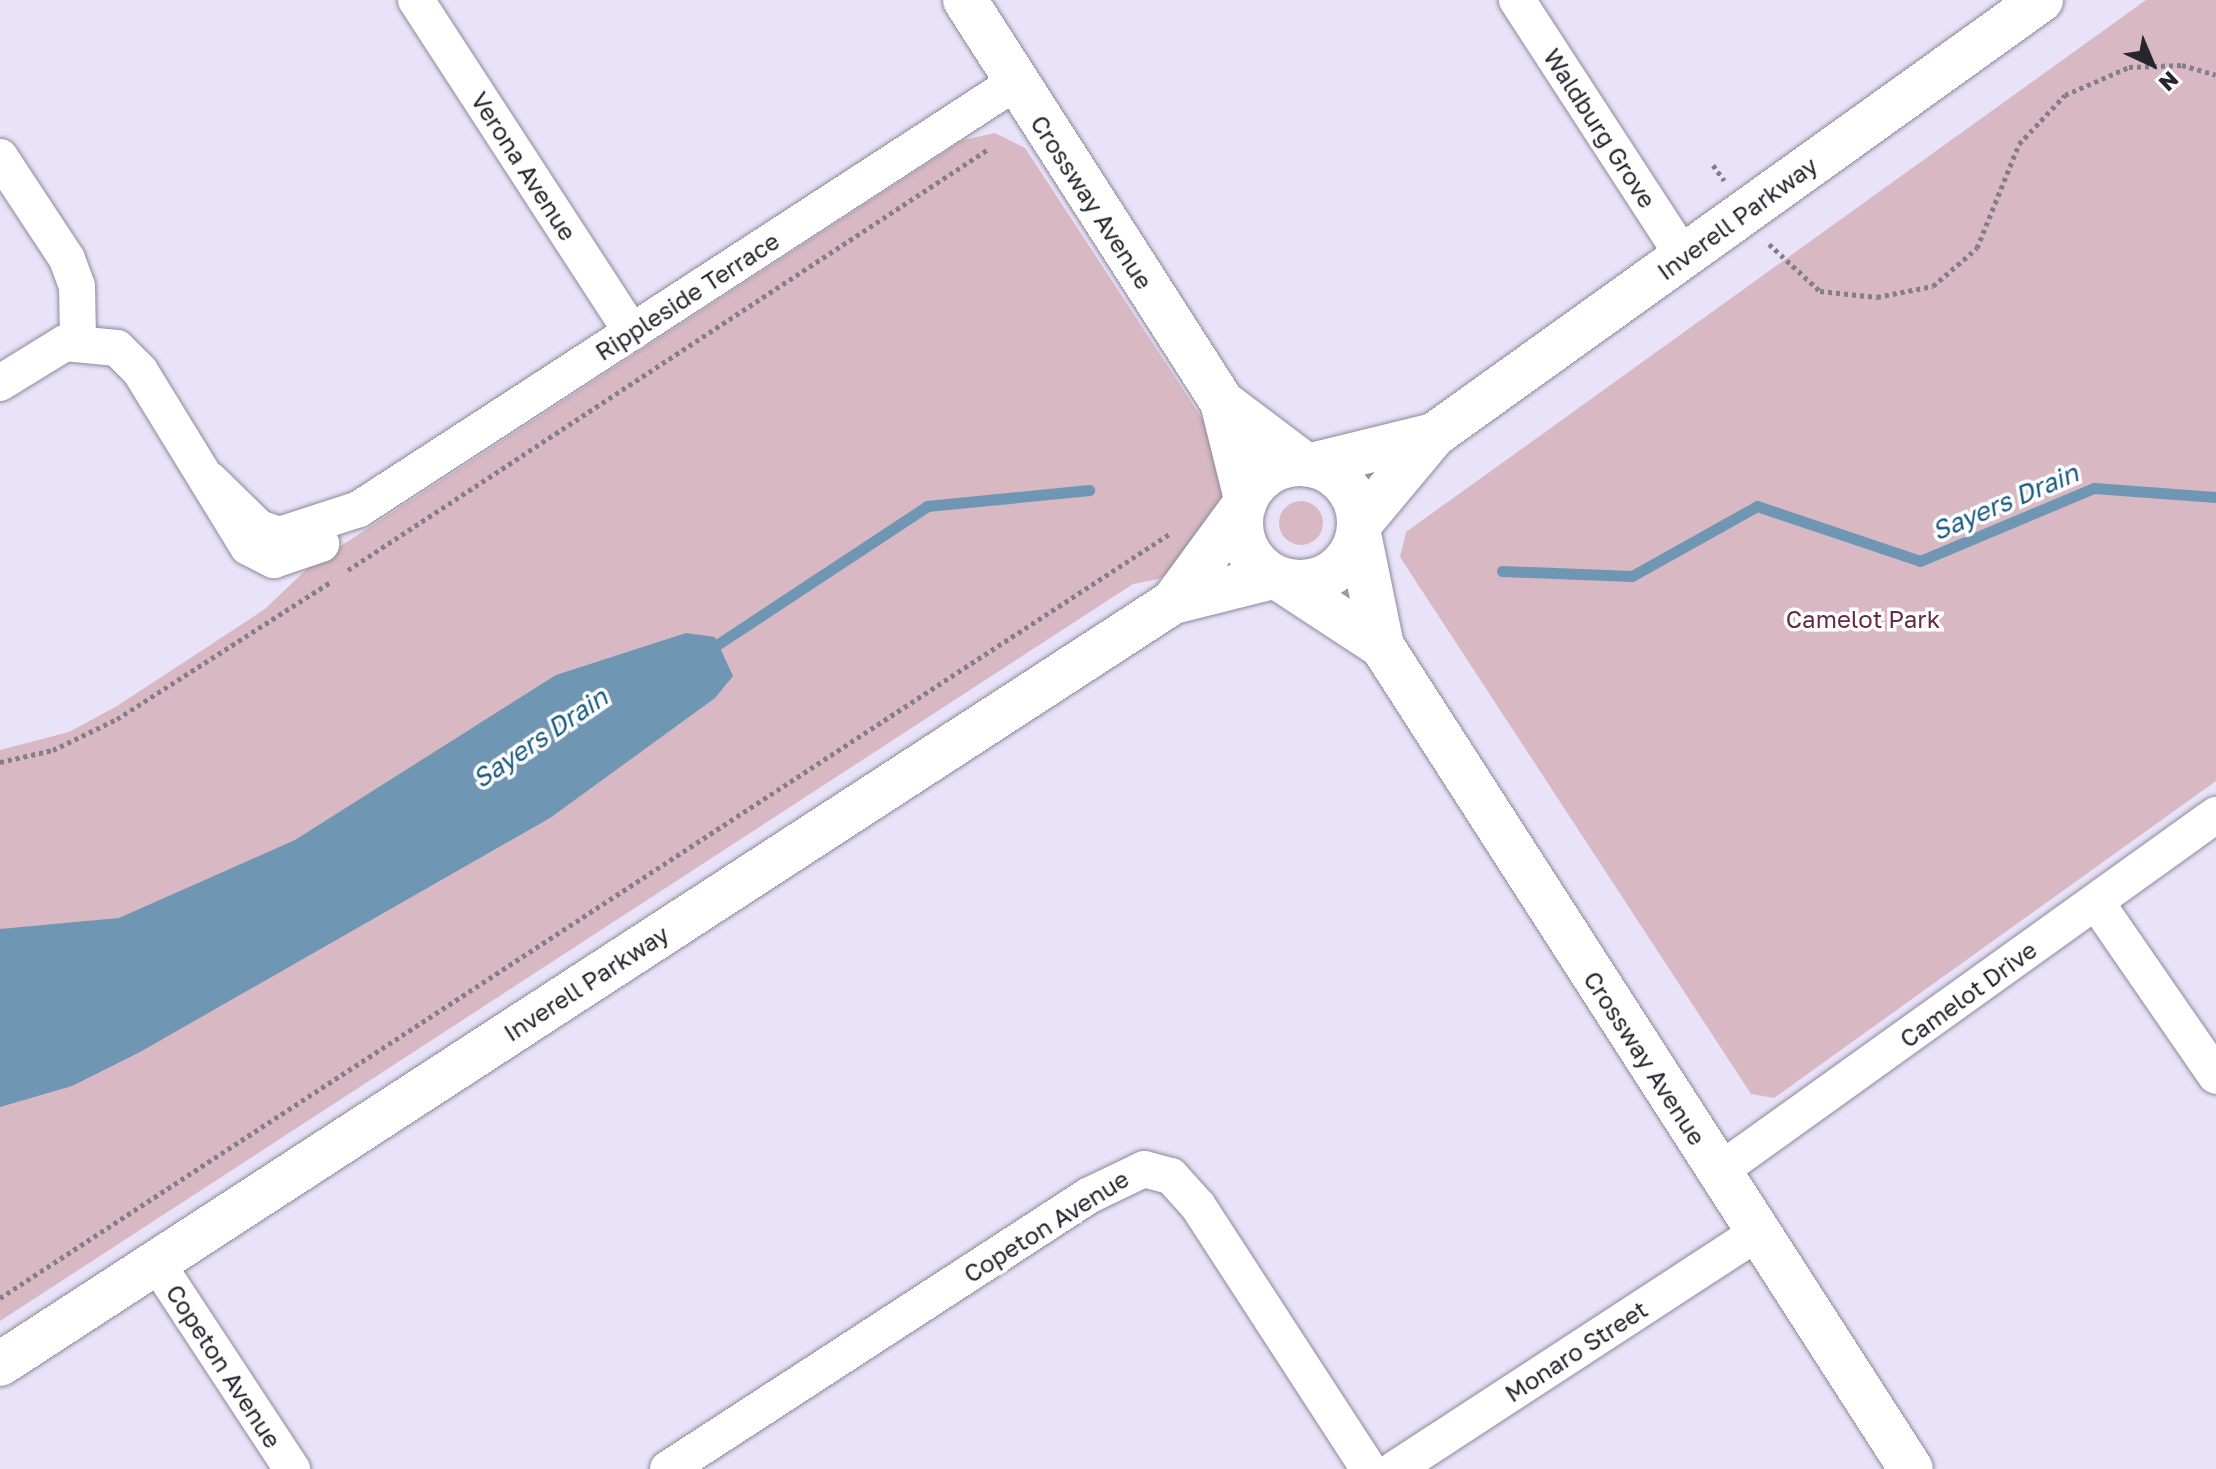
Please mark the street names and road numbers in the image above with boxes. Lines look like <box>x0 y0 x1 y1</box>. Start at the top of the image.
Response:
street label: Waldburg Grove <box>1538 43 1662 213</box>
street label: Verona Avenue <box>465 86 583 246</box>
street label: Crossway Avenue <box>1025 110 1159 294</box>
street label: Inverell Parkway <box>1651 150 1823 286</box>
street label: Rippleside Terrace <box>590 226 784 366</box>
street label: Inverell Parkway <box>498 919 674 1047</box>
street label: Camelot Drive <box>1894 935 2042 1053</box>
street label: Crossway Avenue <box>1578 966 1712 1150</box>
street label: Copeton Avenue <box>958 1164 1134 1288</box>
street label: Copeton Avenue <box>160 1279 288 1453</box>
street label: Monaro Street <box>1499 1294 1653 1408</box>

